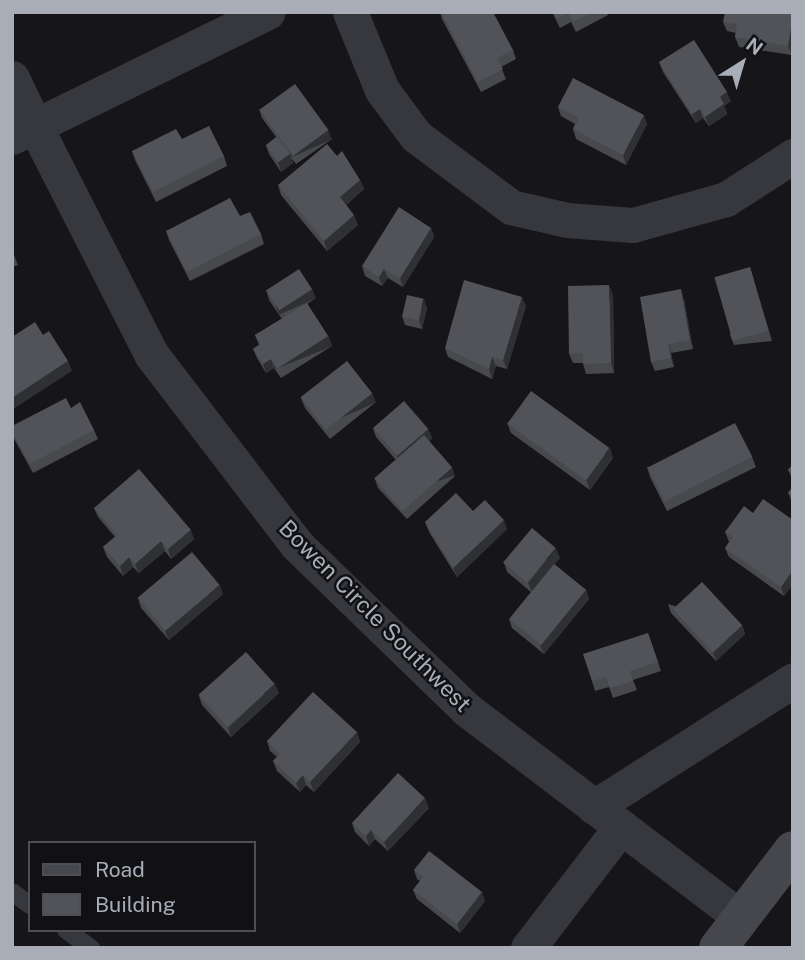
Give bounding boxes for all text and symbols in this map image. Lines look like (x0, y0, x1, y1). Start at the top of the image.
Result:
north arrow (707, 28, 777, 98)
text: N (742, 33, 767, 59)
street label: Bowen Circle Southwest (273, 514, 477, 718)
legend (28, 841, 256, 932)
text: Road (95, 857, 145, 882)
text: Building (95, 892, 176, 917)

